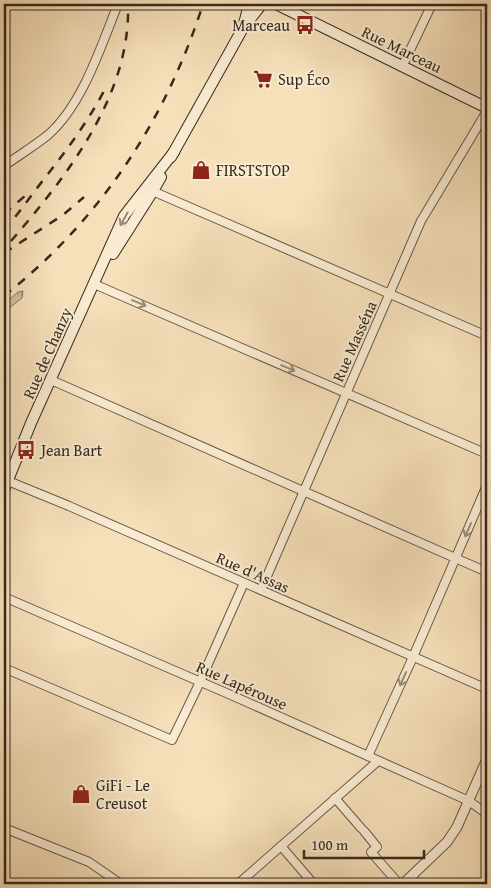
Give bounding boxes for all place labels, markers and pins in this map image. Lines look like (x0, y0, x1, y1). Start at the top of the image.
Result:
place label: Marceau (232, 13, 290, 37)
bus stop icon: Marceau (294, 14, 316, 36)
place label: Sup Éco (278, 67, 330, 91)
supermarket icon: Sup Éco (252, 68, 274, 90)
place label: FIRSTSTOP (216, 158, 290, 182)
shop icon: FIRSTSTOP (190, 159, 212, 181)
place label: Jean Bart (39, 438, 103, 462)
bus stop icon: Jean Bart (15, 439, 37, 461)
place label: GiFi - Le Creusot (96, 773, 150, 815)
shop icon: GiFi - Le Creusot (70, 783, 92, 805)

